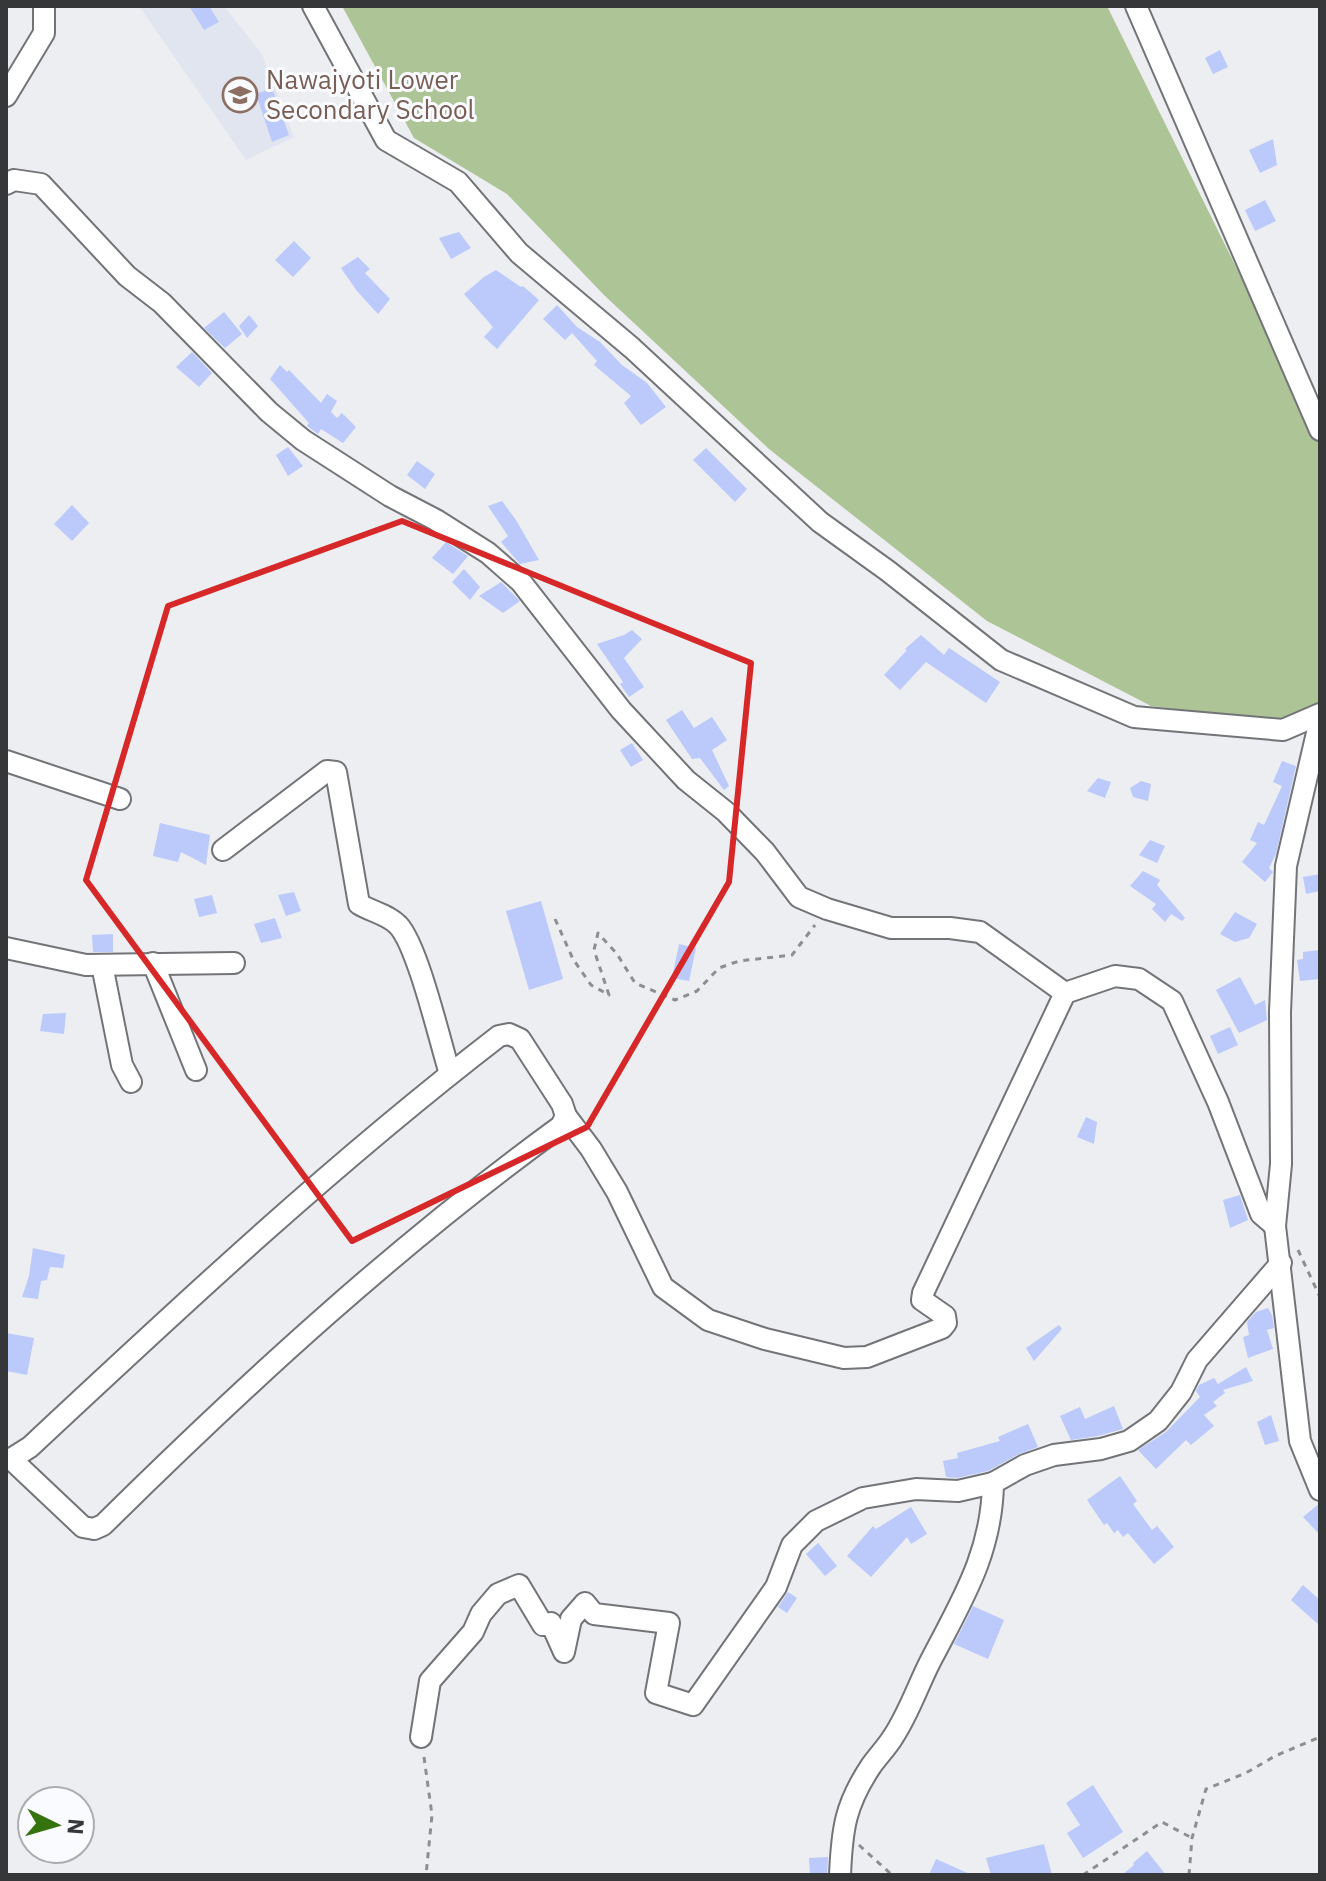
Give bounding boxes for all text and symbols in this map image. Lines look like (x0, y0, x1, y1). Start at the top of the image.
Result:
place label: Nawajyoti Lower Secondary School (266, 62, 475, 126)
school or university icon: Nawajyoti Lower Secondary School (221, 76, 259, 114)
north arrow (16, 1785, 96, 1865)
text: N (61, 1818, 92, 1836)

